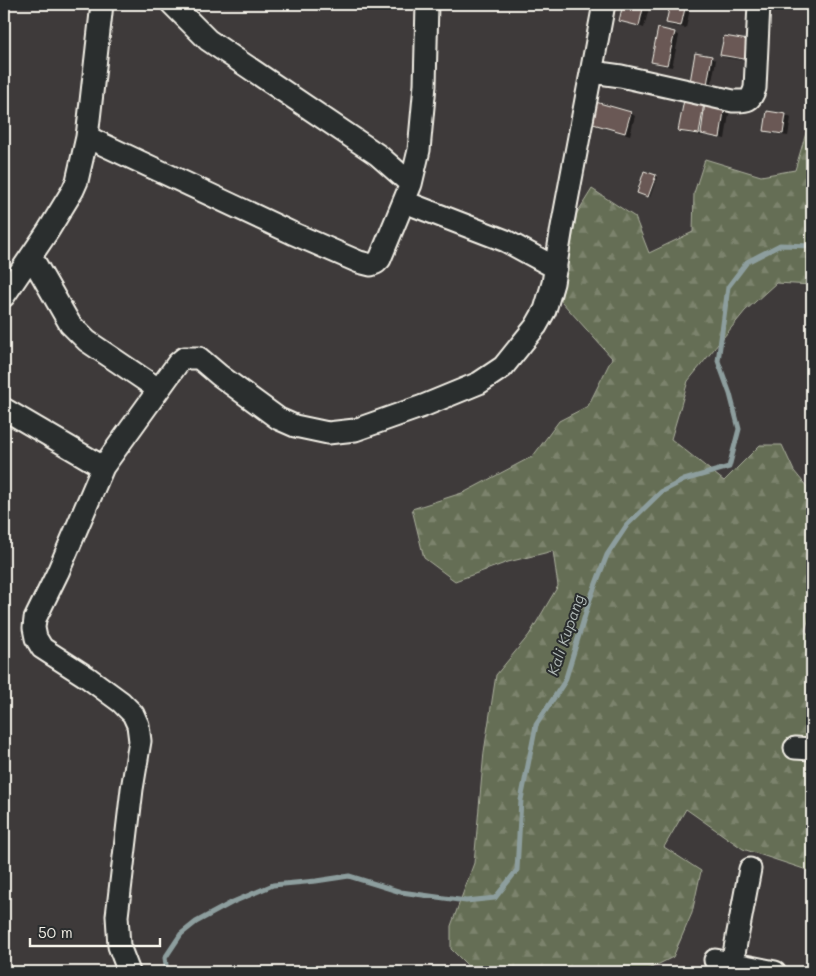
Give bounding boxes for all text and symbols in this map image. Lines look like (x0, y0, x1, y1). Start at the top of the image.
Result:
water label: Kali Kupang (542, 591, 588, 678)
scale bar (30, 916, 160, 948)
text: 50 m (38, 922, 73, 942)

